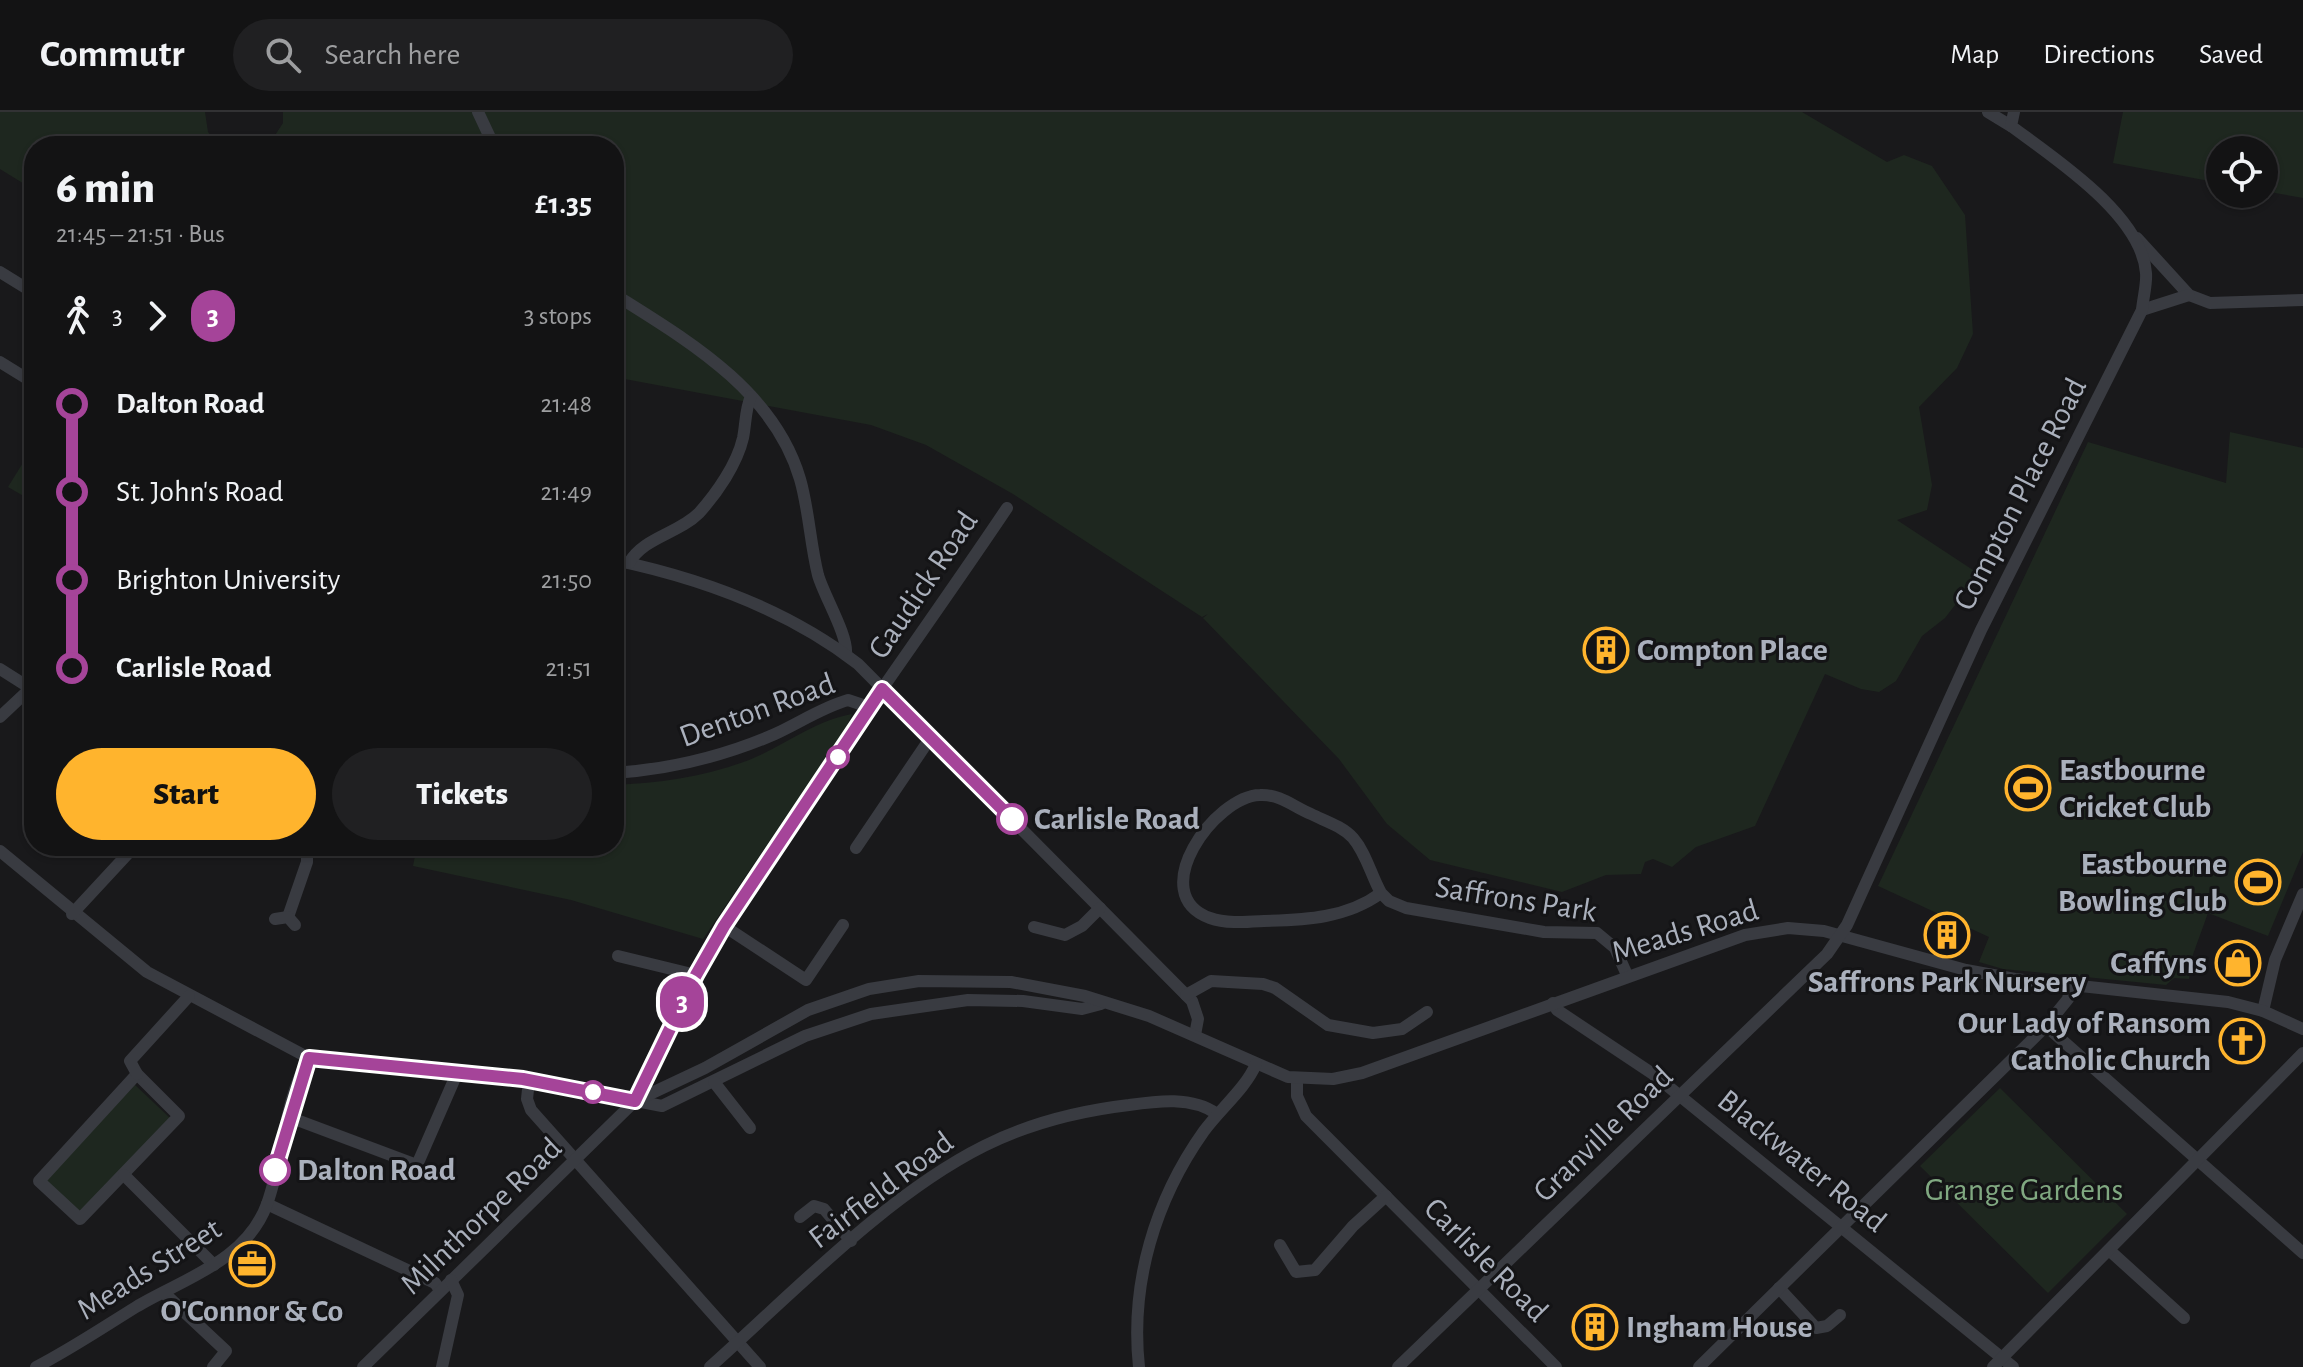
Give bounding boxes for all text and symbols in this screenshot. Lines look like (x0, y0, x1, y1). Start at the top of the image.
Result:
search box (233, 19, 793, 91)
icon: search (261, 33, 305, 77)
text: Commutr (40, 36, 185, 74)
text: Search here (325, 40, 460, 70)
text: Map (1950, 41, 1999, 69)
text: Directions (2043, 41, 2155, 69)
text: Saved (2199, 41, 2263, 69)
map controls (2206, 136, 2278, 208)
button: locate (2206, 136, 2278, 208)
text: 6 min (56, 167, 155, 211)
text: £1.35 (535, 189, 592, 219)
text: 21:45 – 21:51 · Bus (56, 221, 225, 247)
icon: walk (56, 294, 100, 338)
icon: forward (135, 294, 179, 338)
text: 3 (207, 302, 219, 330)
text: 3 (112, 303, 123, 329)
text: 3 stops (524, 303, 592, 329)
street label: Compton Place Road (1948, 373, 2092, 615)
text: Dalton Road (116, 389, 265, 419)
text: 21:48 (540, 391, 592, 417)
text: St. John's Road (116, 477, 284, 507)
text: 21:49 (541, 479, 592, 505)
street label: Gaudick Road (862, 506, 984, 664)
text: Brighton University (116, 565, 340, 595)
text: 21:50 (541, 567, 592, 593)
building icon: Compton Place (1582, 626, 1630, 674)
place label: Compton Place (1637, 634, 1828, 666)
text: Carlisle Road (116, 653, 272, 683)
text: 21:51 (545, 655, 592, 681)
street label: Denton Road (675, 667, 839, 753)
unlabelled marker (827, 746, 849, 768)
button: Start (56, 748, 316, 840)
button: Tickets (332, 748, 592, 840)
place label: Eastbourne Cricket Club (2059, 754, 2211, 823)
sports icon: Eastbourne Cricket Club (2004, 764, 2052, 812)
place label: Carlisle Road (1034, 803, 1200, 835)
marker: Carlisle Road (997, 804, 1027, 834)
place label: Eastbourne Bowling Club (2058, 848, 2227, 917)
sports icon: Eastbourne Bowling Club (2234, 858, 2282, 906)
street label: Saffrons Park (1433, 870, 1599, 928)
street label: Meads Road (1608, 894, 1762, 968)
building icon: Saffrons Park Nursery (1923, 911, 1971, 959)
shop icon: Caffyns (2214, 939, 2262, 987)
place label: Caffyns (2110, 947, 2207, 979)
place label: Saffrons Park Nursery (1808, 966, 2087, 998)
line badge: 3 (656, 976, 708, 1028)
text: 3 (676, 988, 688, 1016)
place label: Our Lady of Ransom Catholic Church (1958, 1007, 2211, 1076)
church icon: Our Lady of Ransom Catholic Church (2218, 1017, 2266, 1065)
street label: Granville Road (1527, 1060, 1679, 1208)
unlabelled marker (582, 1081, 604, 1103)
street label: Blackwater Road (1712, 1084, 1892, 1238)
street label: Fairfield Road (803, 1126, 959, 1254)
street label: Milnthorpe Road (394, 1132, 568, 1300)
place label: Dalton Road (297, 1154, 456, 1186)
marker: Dalton Road (260, 1155, 290, 1185)
park label: Grange Gardens (1925, 1174, 2123, 1206)
street label: Carlisle Road (1418, 1192, 1554, 1328)
street label: Meads Street (71, 1212, 227, 1326)
office icon: O'Connor & Co (228, 1240, 276, 1288)
place label: O'Connor & Co (161, 1295, 343, 1327)
building icon: Ingham House (1571, 1303, 1619, 1351)
place label: Ingham House (1626, 1311, 1813, 1343)

